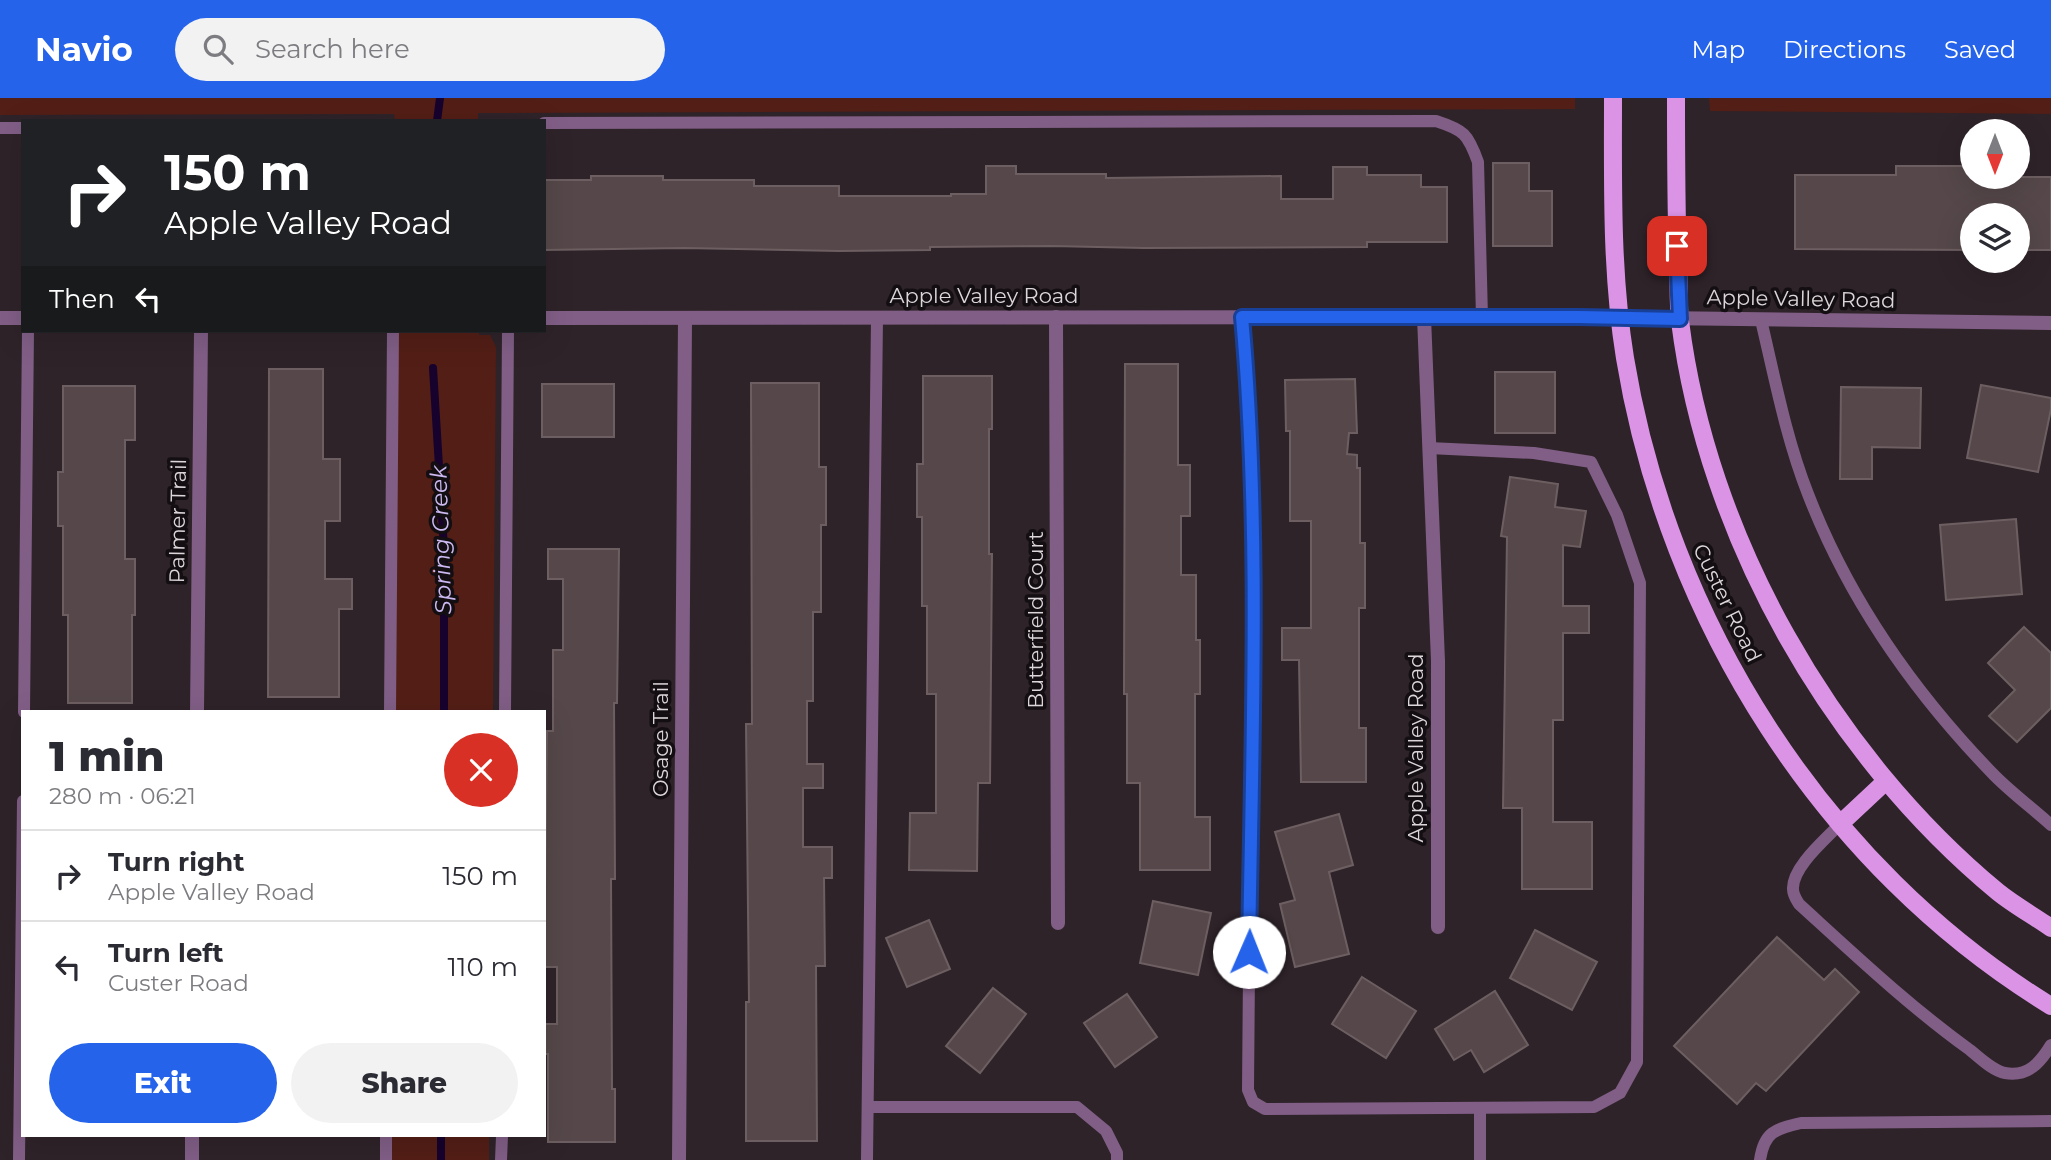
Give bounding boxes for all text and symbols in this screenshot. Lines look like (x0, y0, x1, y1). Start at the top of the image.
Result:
search box (175, 18, 665, 81)
text: Navio (35, 29, 133, 69)
icon: search (199, 30, 237, 68)
text: Search here (255, 33, 410, 65)
text: Map (1692, 35, 1745, 64)
text: Directions (1783, 35, 1906, 64)
text: Saved (1944, 35, 2016, 64)
north arrow (1960, 119, 2030, 189)
map controls (1960, 119, 2030, 273)
text: 150 m (164, 143, 311, 202)
icon: right (49, 147, 140, 238)
text: Apple Valley Road (164, 203, 452, 242)
button: layers (1960, 203, 2030, 273)
pin (1647, 216, 1707, 276)
icon: arrive (1658, 227, 1696, 265)
icon: left (129, 280, 167, 318)
text: Then (49, 283, 115, 315)
street label: Apple Valley Road (890, 283, 1078, 308)
street label: Apple Valley Road (1706, 284, 1896, 313)
street label: Palmer Trail (164, 458, 191, 584)
water label: Spring Creek (424, 464, 458, 615)
street label: Butterfield Court (1023, 531, 1048, 709)
street label: Custer Road (1688, 540, 1767, 666)
street label: Apple Valley Road (1403, 654, 1428, 842)
street label: Osage Trail (648, 681, 673, 797)
text: 1 min (49, 730, 165, 782)
button: close (444, 733, 518, 807)
text: 280 m · 06:21 (49, 782, 196, 810)
text: Turn right (108, 846, 244, 878)
icon: right (49, 857, 87, 895)
text: 150 m (442, 860, 518, 892)
text: Apple Valley Road (108, 878, 315, 906)
position arrow (1212, 915, 1286, 989)
text: Turn left (108, 937, 224, 969)
icon: left (49, 948, 87, 986)
text: 110 m (448, 951, 518, 983)
text: Custer Road (108, 969, 249, 997)
button: Exit (49, 1043, 277, 1123)
button: Share (291, 1043, 518, 1123)

